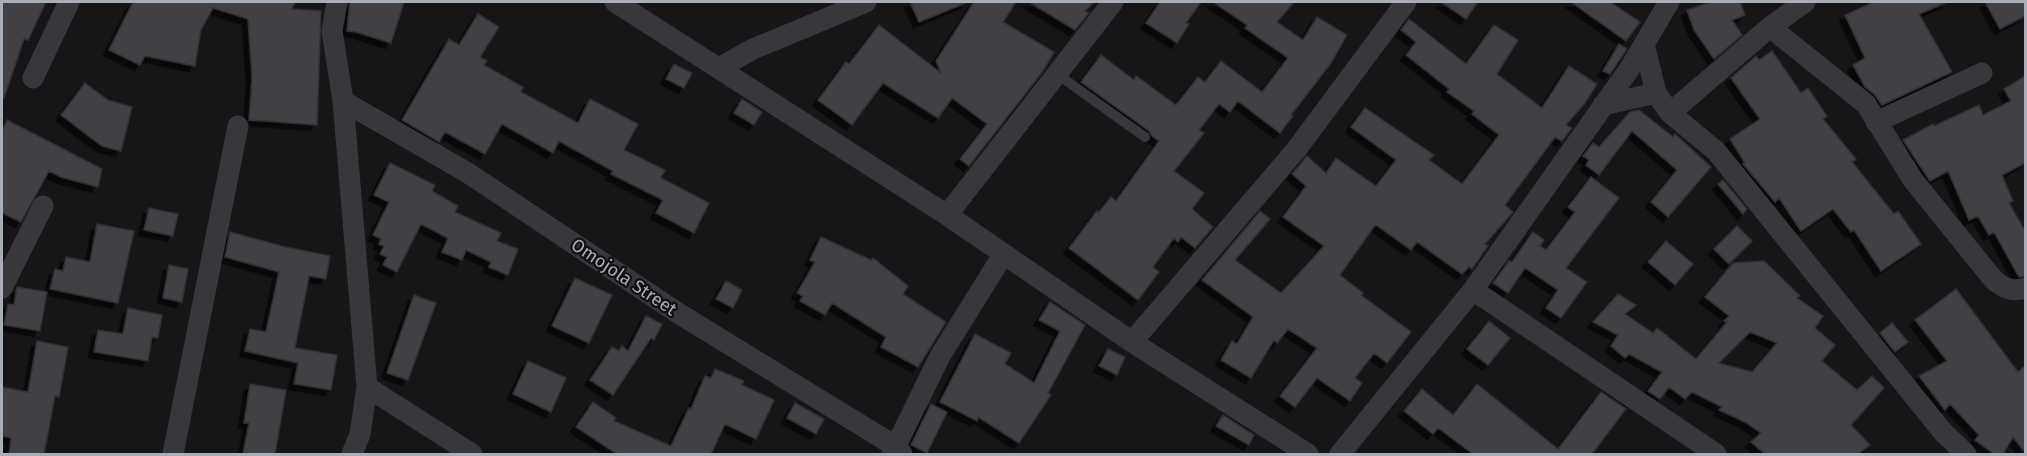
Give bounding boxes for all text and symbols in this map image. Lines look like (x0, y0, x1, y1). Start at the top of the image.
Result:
street label: Omojola Street (567, 234, 681, 321)

